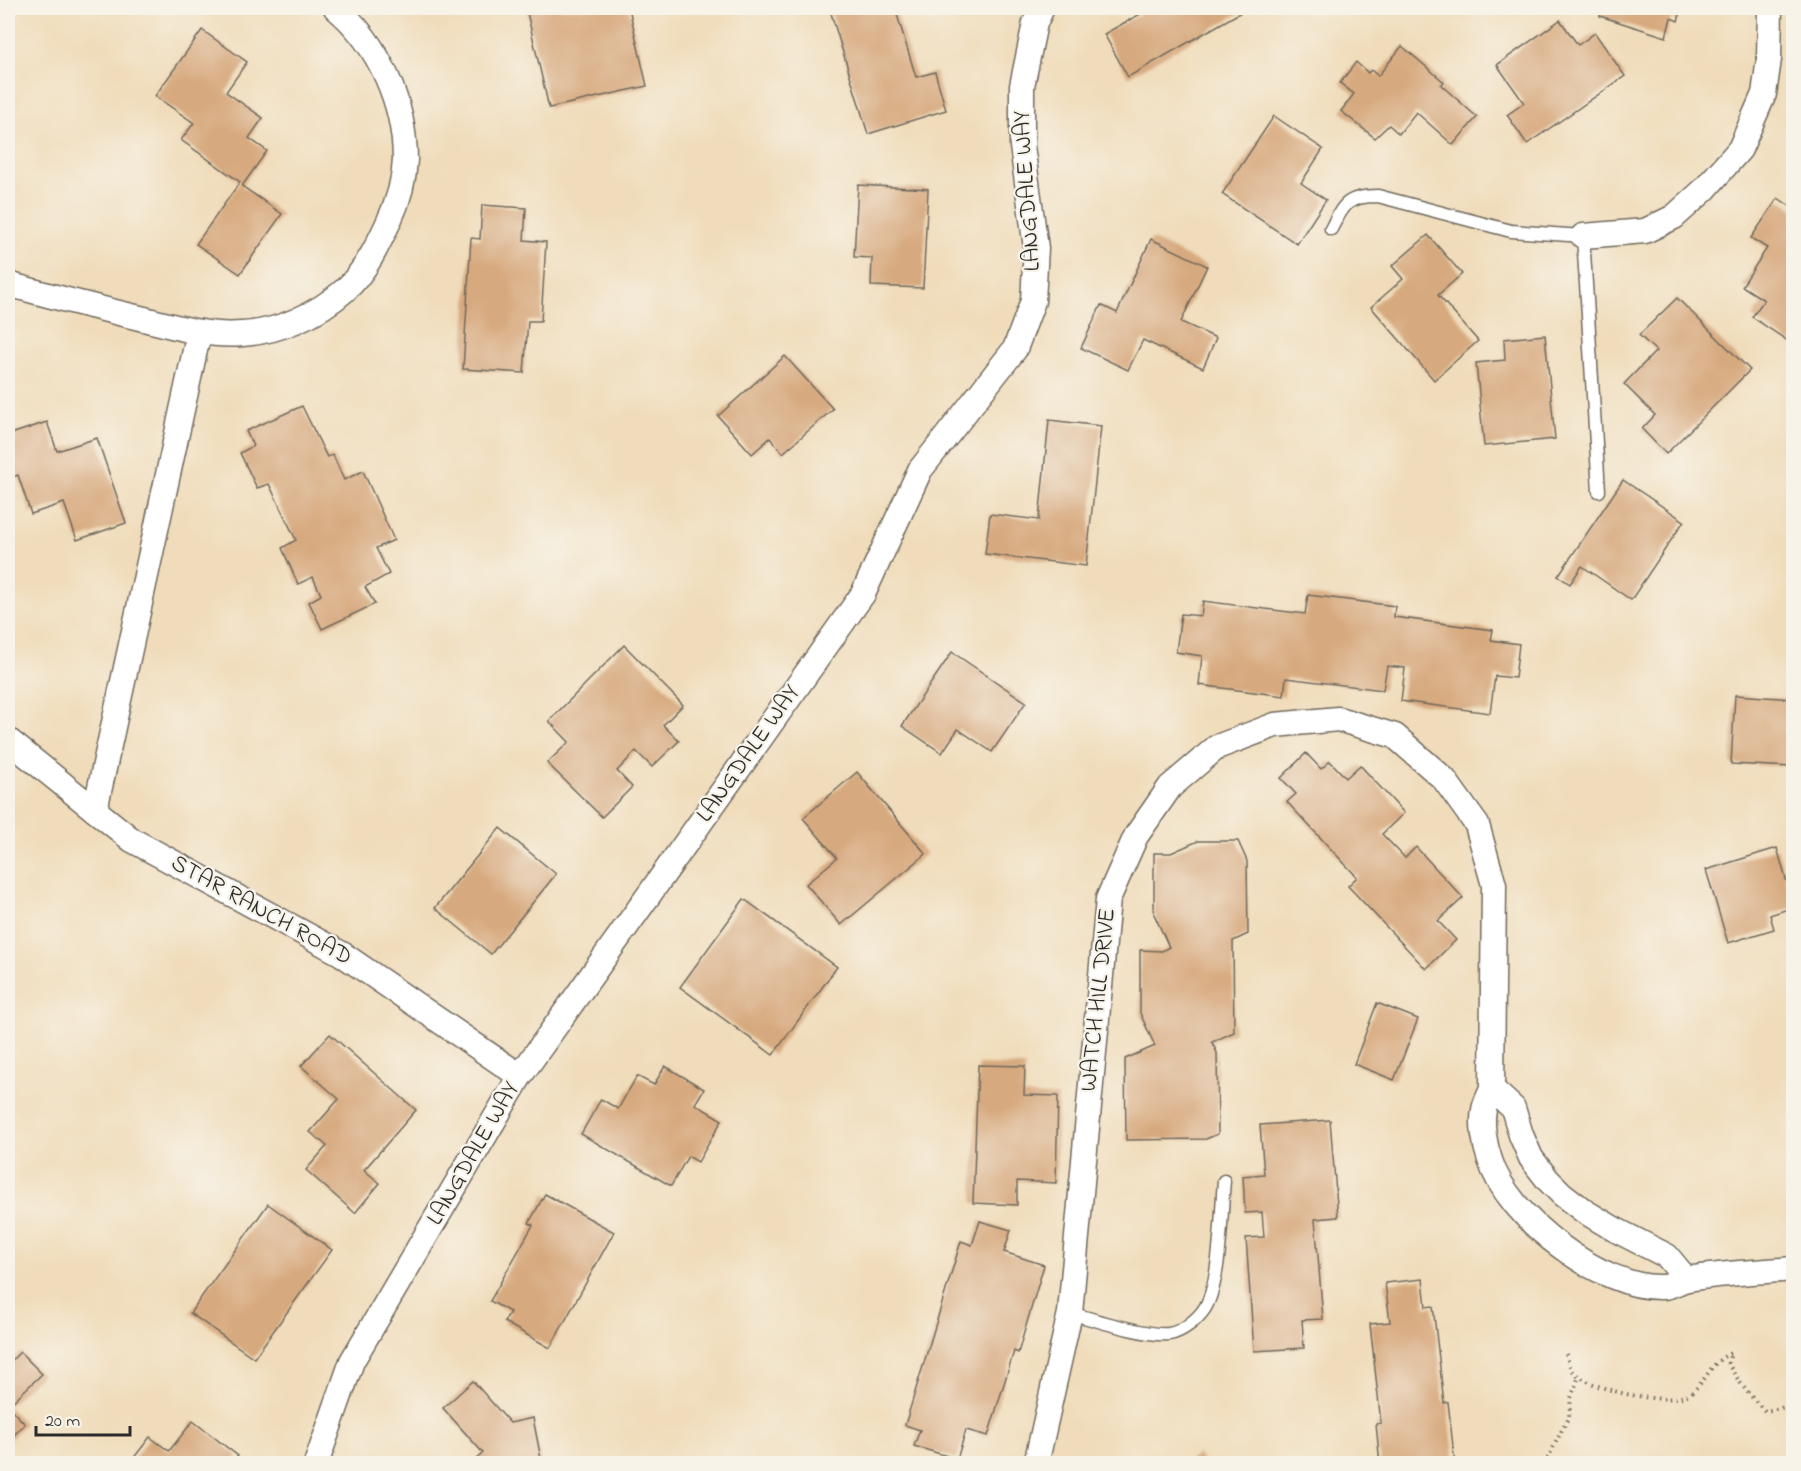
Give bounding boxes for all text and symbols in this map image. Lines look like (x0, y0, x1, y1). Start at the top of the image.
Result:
street label: LANGDALE WAY (1005, 109, 1051, 273)
street label: LANGDALE WAY (688, 678, 810, 830)
street label: STAR RANCH ROAD (164, 847, 358, 975)
street label: WATCH HILL DRIVE (1072, 906, 1126, 1094)
street label: LANGDALE WAY (419, 1075, 529, 1233)
scale bar (36, 1399, 130, 1437)
text: 20 m (45, 1409, 80, 1435)

